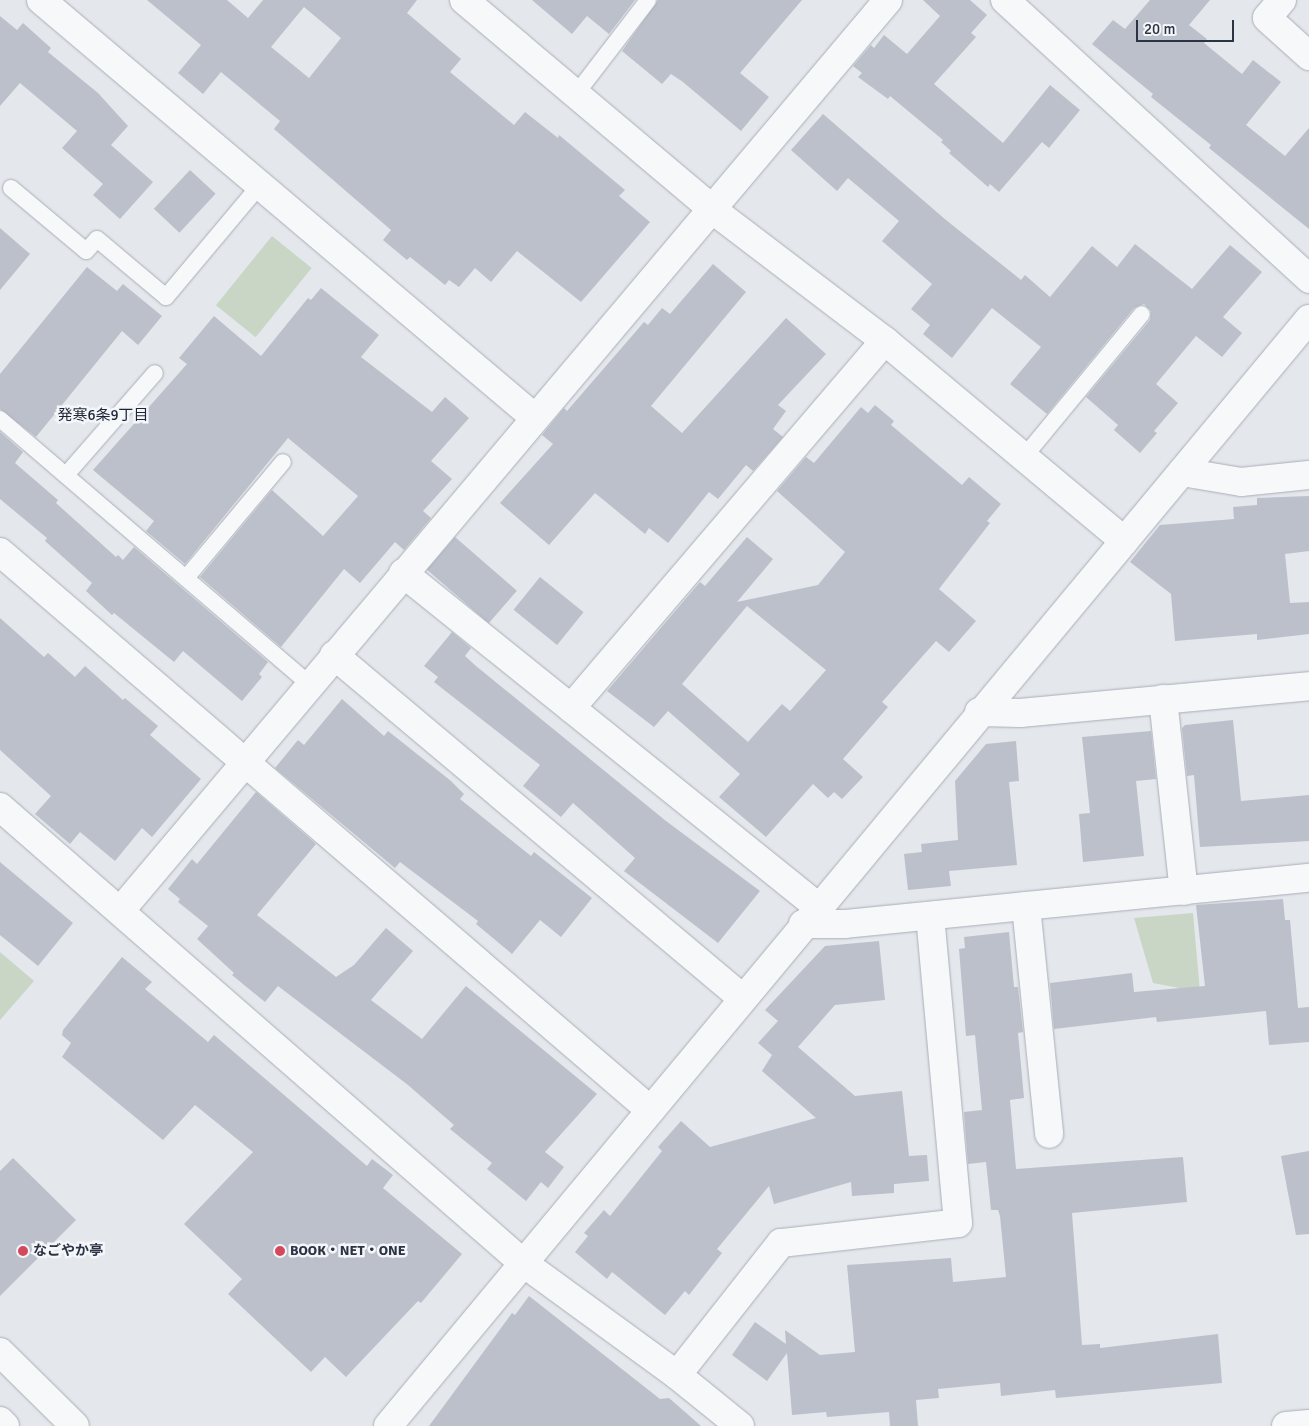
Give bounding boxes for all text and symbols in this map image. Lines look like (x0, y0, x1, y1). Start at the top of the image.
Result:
scale bar (1139, 10, 1236, 42)
text: 20 m (1144, 20, 1175, 38)
district label: 発寒6条9丁目 (57, 407, 149, 425)
place label: なごやか亭 (33, 1243, 103, 1259)
place label: BOOK・NET・ONE (290, 1243, 406, 1259)
marker: なごやか亭 (17, 1245, 29, 1257)
marker: BOOK・NET・ONE (274, 1245, 286, 1257)

